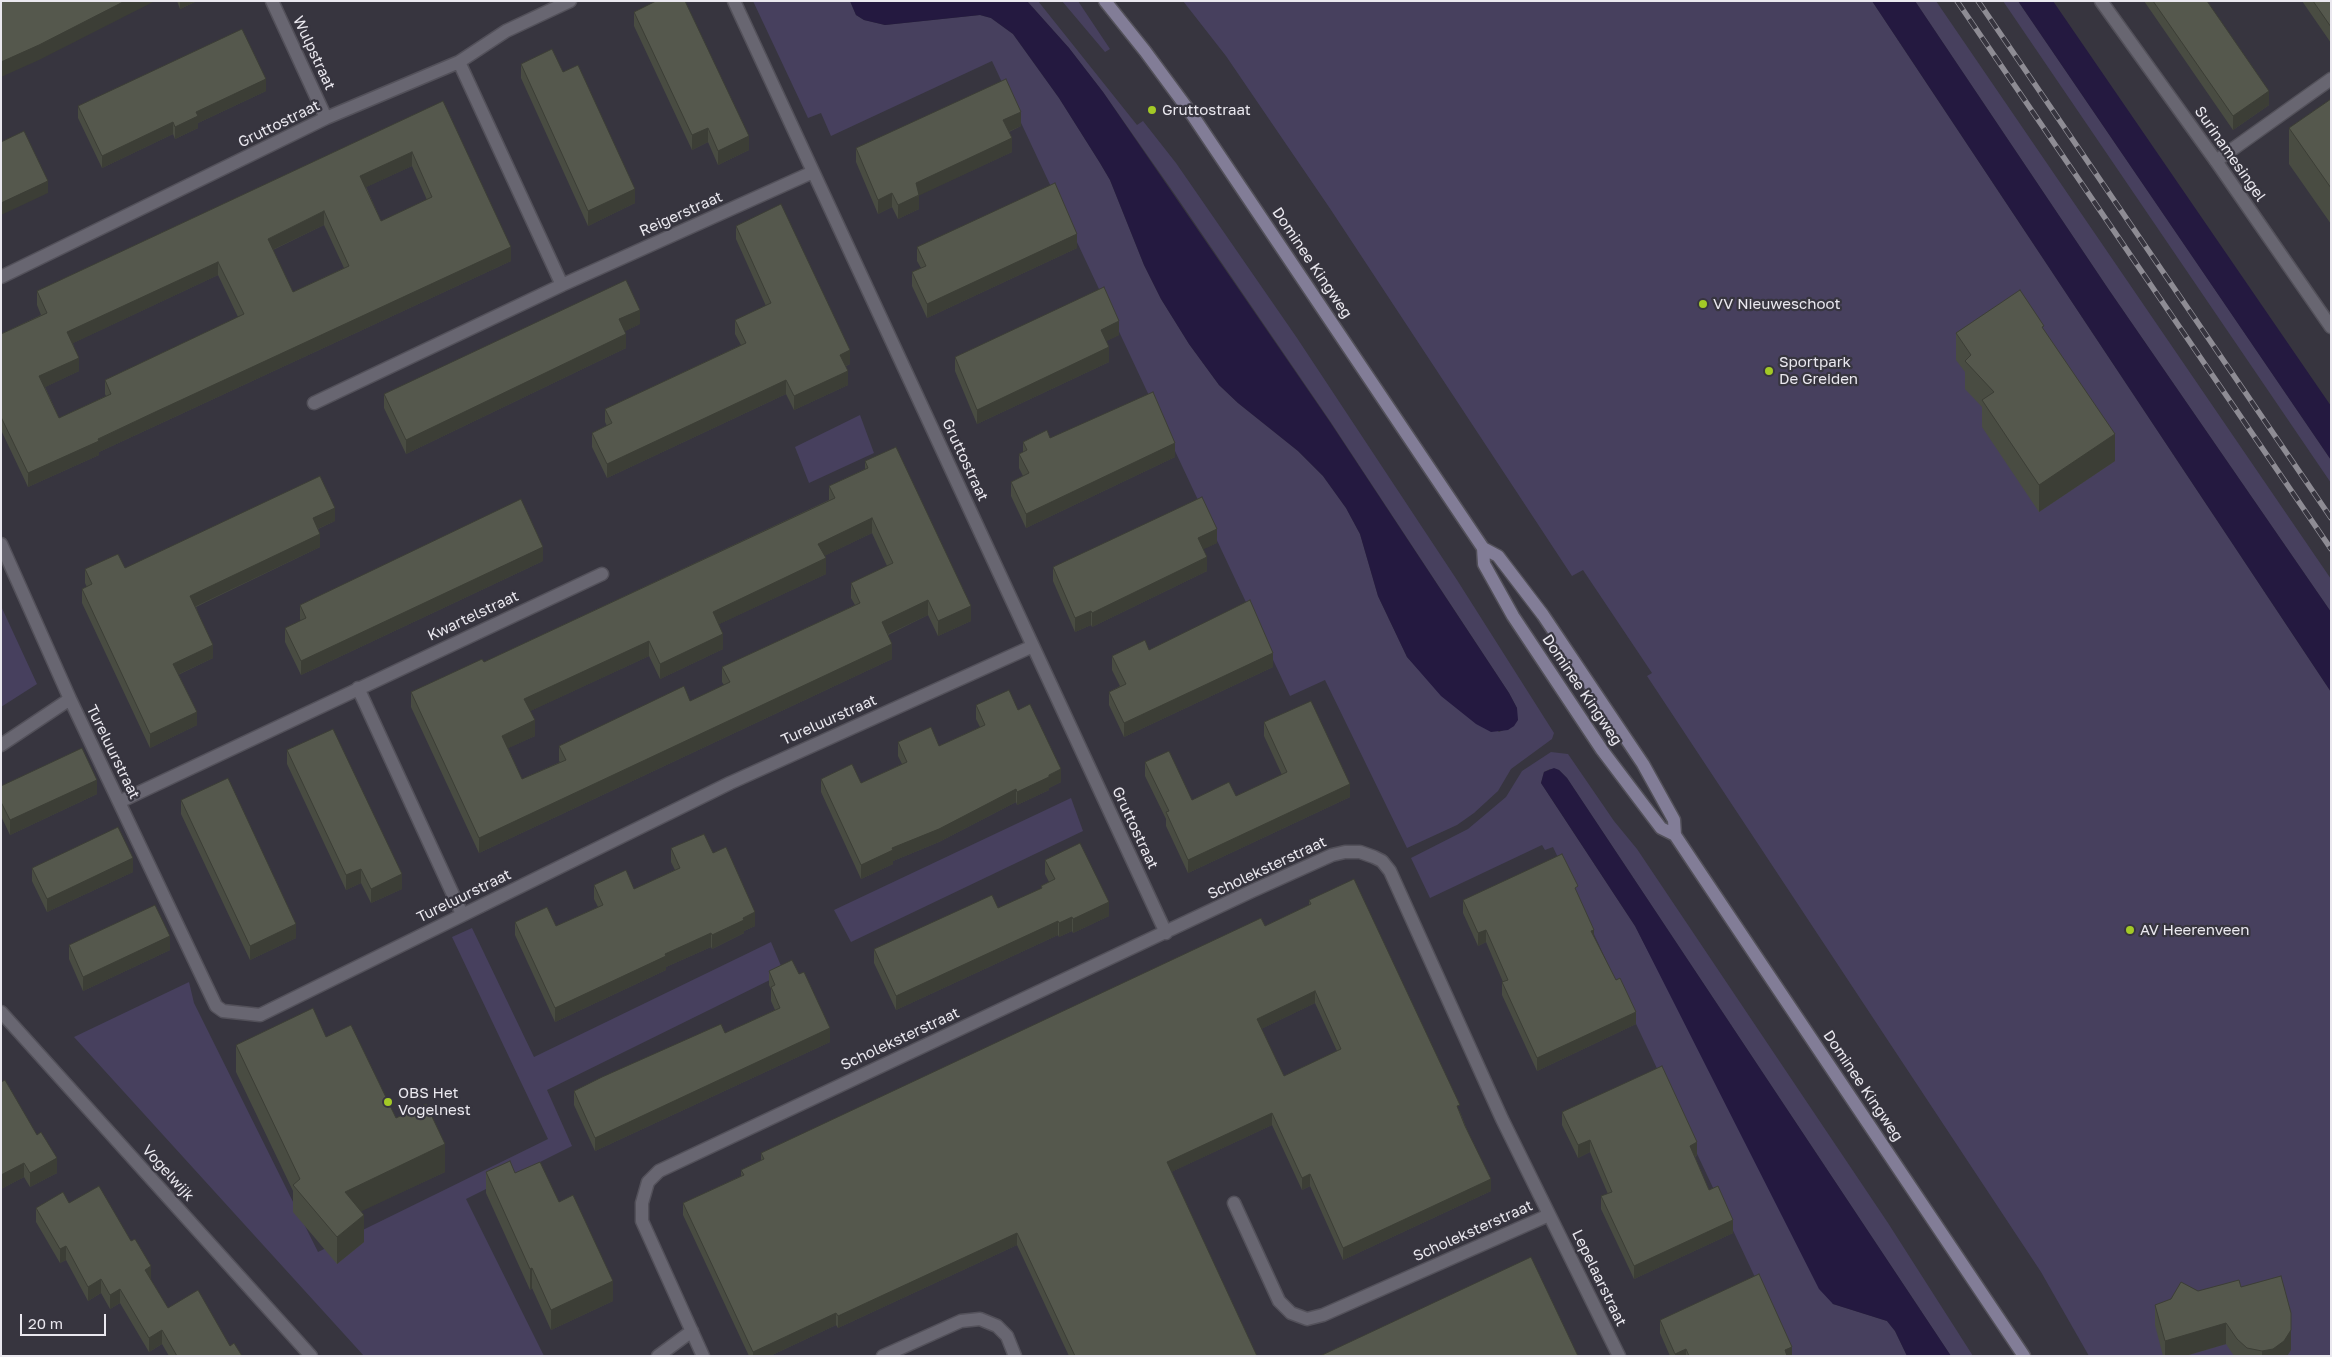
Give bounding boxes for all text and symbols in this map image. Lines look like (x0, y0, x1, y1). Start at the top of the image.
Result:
street label: Wulpstraat (289, 13, 339, 93)
street label: Gruttostraat (235, 96, 323, 152)
place label: Gruttostraat (1162, 101, 1251, 119)
street label: Surinamesingel (2190, 103, 2270, 205)
marker: Gruttostraat (1146, 104, 1158, 116)
street label: Reigerstraat (637, 188, 725, 240)
street label: Dominee Kingweg (1268, 204, 1356, 322)
place label: VV Nieuweschoot (1713, 295, 1840, 313)
marker: VV Nieuweschoot (1697, 298, 1709, 310)
place label: Sportpark De Greiden (1779, 353, 1858, 388)
marker: Sportpark De Greiden (1763, 365, 1775, 377)
street label: Gruttostraat (938, 416, 992, 504)
street label: Kwartelstraat (425, 587, 521, 645)
street label: Dominee Kingweg (1538, 631, 1626, 749)
street label: Tureluurstraat (778, 691, 880, 749)
street label: Tureluurstraat (82, 702, 144, 802)
street label: Gruttostraat (1108, 784, 1162, 872)
street label: Scholeksterstraat (1205, 833, 1329, 903)
street label: Tureluurstraat (414, 865, 514, 927)
place label: AV Heerenveen (2140, 921, 2249, 939)
marker: AV Heerenveen (2124, 924, 2136, 936)
street label: Scholeksterstraat (838, 1004, 962, 1074)
street label: Dominee Kingweg (1819, 1027, 1907, 1145)
place label: OBS Het Vogelnest (398, 1084, 471, 1119)
marker: OBS Het Vogelnest (382, 1096, 394, 1108)
street label: Vogelwijk (138, 1141, 198, 1205)
street label: Scholeksterstraat (1411, 1197, 1535, 1265)
street label: Lepelaarstraat (1568, 1227, 1630, 1329)
scale bar (22, 1304, 109, 1336)
text: 20 m (28, 1314, 63, 1332)

